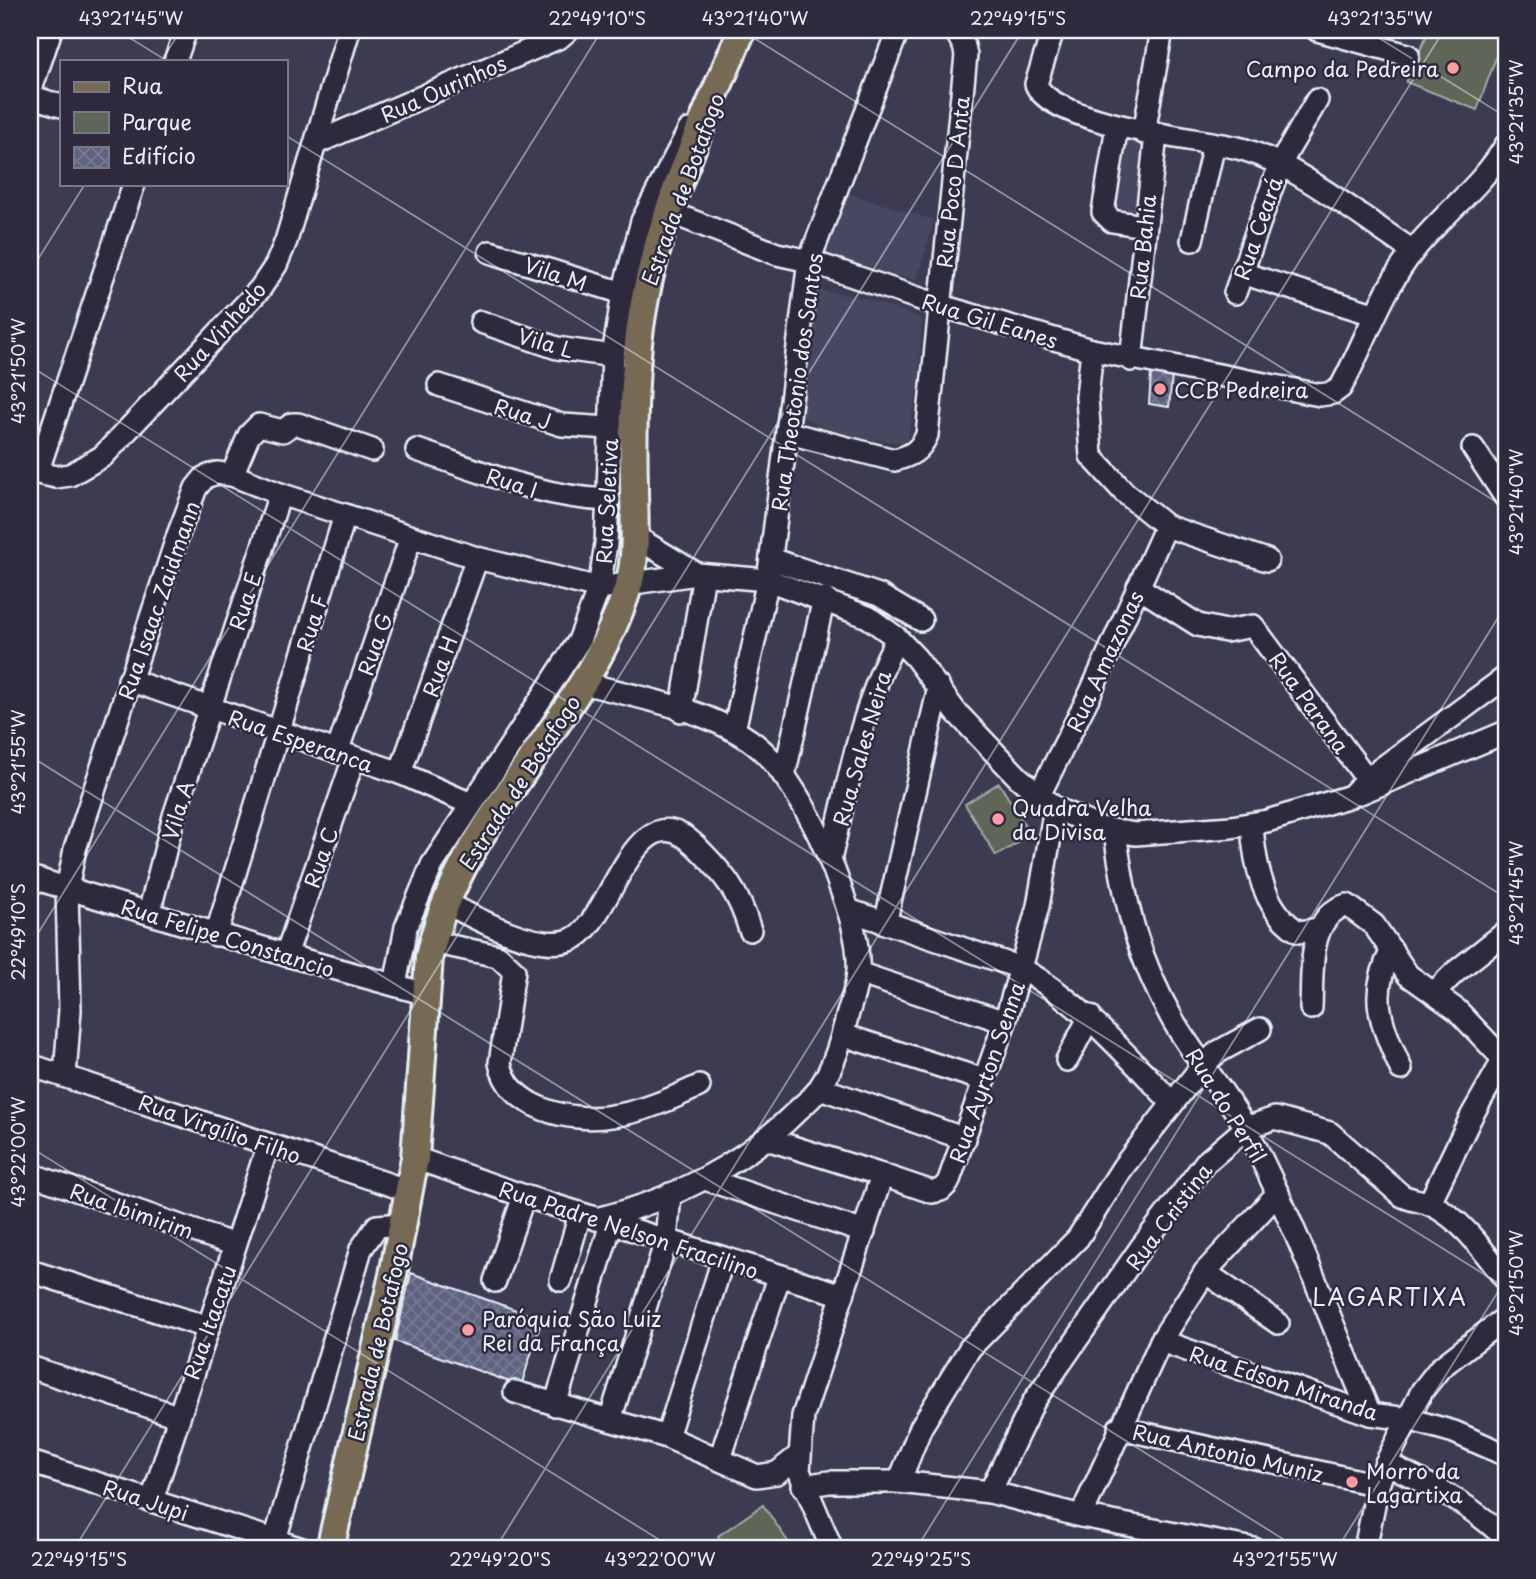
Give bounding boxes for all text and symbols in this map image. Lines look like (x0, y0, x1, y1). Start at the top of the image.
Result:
text: 43°21'45"W (79, 4, 184, 31)
text: 22°49'10"S (548, 4, 646, 31)
text: 43°21'40"W (702, 4, 809, 31)
text: 22°49'15"S (970, 4, 1066, 31)
text: 43°21'35"W (1328, 4, 1433, 31)
street label: Rua Ourinhos (375, 46, 511, 130)
place label: Campo da Pedreira (1246, 52, 1439, 84)
text: 43°21'35"W (1502, 59, 1529, 165)
legend (60, 60, 287, 186)
marker: Campo da Pedreira (1445, 60, 1461, 76)
text: Rua (122, 69, 163, 101)
street label: Estrada de Botafogo (632, 88, 732, 290)
street label: Rua Poco D Anta (927, 95, 977, 269)
text: Parque (122, 105, 192, 137)
text: Edifício (122, 139, 196, 171)
street label: Rua Ceará (1224, 171, 1290, 284)
street label: Rua Bahia (1121, 193, 1163, 301)
street label: Vila M (520, 248, 592, 298)
street label: Rua Theotonio dos Santos (762, 251, 830, 513)
street label: Rua Vinhedo (165, 274, 273, 388)
street label: Rua Gil Eanes (918, 284, 1062, 356)
text: 43°21'50"W (4, 317, 31, 424)
street label: Vila L (514, 319, 578, 365)
place label: CCB Pedreira (1174, 373, 1309, 405)
marker: CCB Pedreira (1152, 381, 1168, 397)
street label: Rua J (490, 389, 556, 437)
street label: Rua Seletiva (587, 437, 625, 565)
text: 43°21'40"W (1502, 448, 1529, 555)
street label: Rua I (482, 459, 542, 505)
street label: Rua Isaac Zaidmann (109, 496, 207, 704)
street label: Rua E (220, 568, 268, 634)
street label: Rua Amazonas (1057, 585, 1151, 737)
street label: Rua F (287, 590, 335, 656)
street label: Rua G (348, 609, 400, 679)
street label: Rua H (413, 631, 465, 701)
street label: Rua Parana (1262, 645, 1358, 760)
street label: Rua Sales Neira (824, 666, 899, 829)
street label: Estrada de Botafogo (450, 688, 588, 876)
street label: Rua Esperanca (224, 700, 378, 780)
text: 43°21'55"W (4, 709, 31, 814)
street label: Vila A (153, 776, 201, 844)
place label: Quadra Velha da Divisa (1012, 791, 1152, 847)
marker: Quadra Velha da Divisa (990, 811, 1006, 827)
street label: Rua C (295, 822, 345, 892)
text: 43°21'45"W (1502, 840, 1529, 945)
text: 22°49'10"S (4, 883, 31, 981)
street label: Rua Felipe Constancio (117, 889, 339, 985)
street label: Rua Ayrton Senna (940, 977, 1032, 1167)
street label: Rua do Perfil (1179, 1041, 1275, 1169)
street label: Rua Virgílio Filho (135, 1085, 305, 1171)
text: 43°22'00"W (4, 1096, 31, 1207)
street label: Rua Cristina (1117, 1155, 1220, 1276)
street label: Rua Padre Nelson Fracilino (495, 1172, 763, 1286)
street label: Rua Ibimirim (66, 1174, 198, 1246)
text: 43°21'50"W (1502, 1229, 1529, 1336)
street label: Estrada de Botafogo (339, 1240, 415, 1444)
street label: Rua Itacatu (174, 1260, 244, 1384)
district label: LAGARTIXA (1312, 1279, 1468, 1314)
place label: Paróquia São Luiz Rei da França (482, 1302, 661, 1358)
marker: Paróquia São Luiz Rei da França (460, 1322, 476, 1338)
street label: Rua Edson Miranda (1185, 1336, 1383, 1428)
street label: Rua Antonio Muniz (1130, 1415, 1326, 1489)
place label: Morro da Lagartixa (1366, 1454, 1463, 1510)
street label: Rua Jupi (99, 1470, 193, 1528)
marker: Morro da Lagartixa (1344, 1474, 1360, 1490)
text: 22°49'15"S (31, 1545, 127, 1572)
text: 22°49'20"S (449, 1545, 551, 1572)
text: 43°22'00"W (605, 1545, 716, 1572)
text: 22°49'25"S (871, 1545, 971, 1572)
text: 43°21'55"W (1233, 1545, 1338, 1572)

